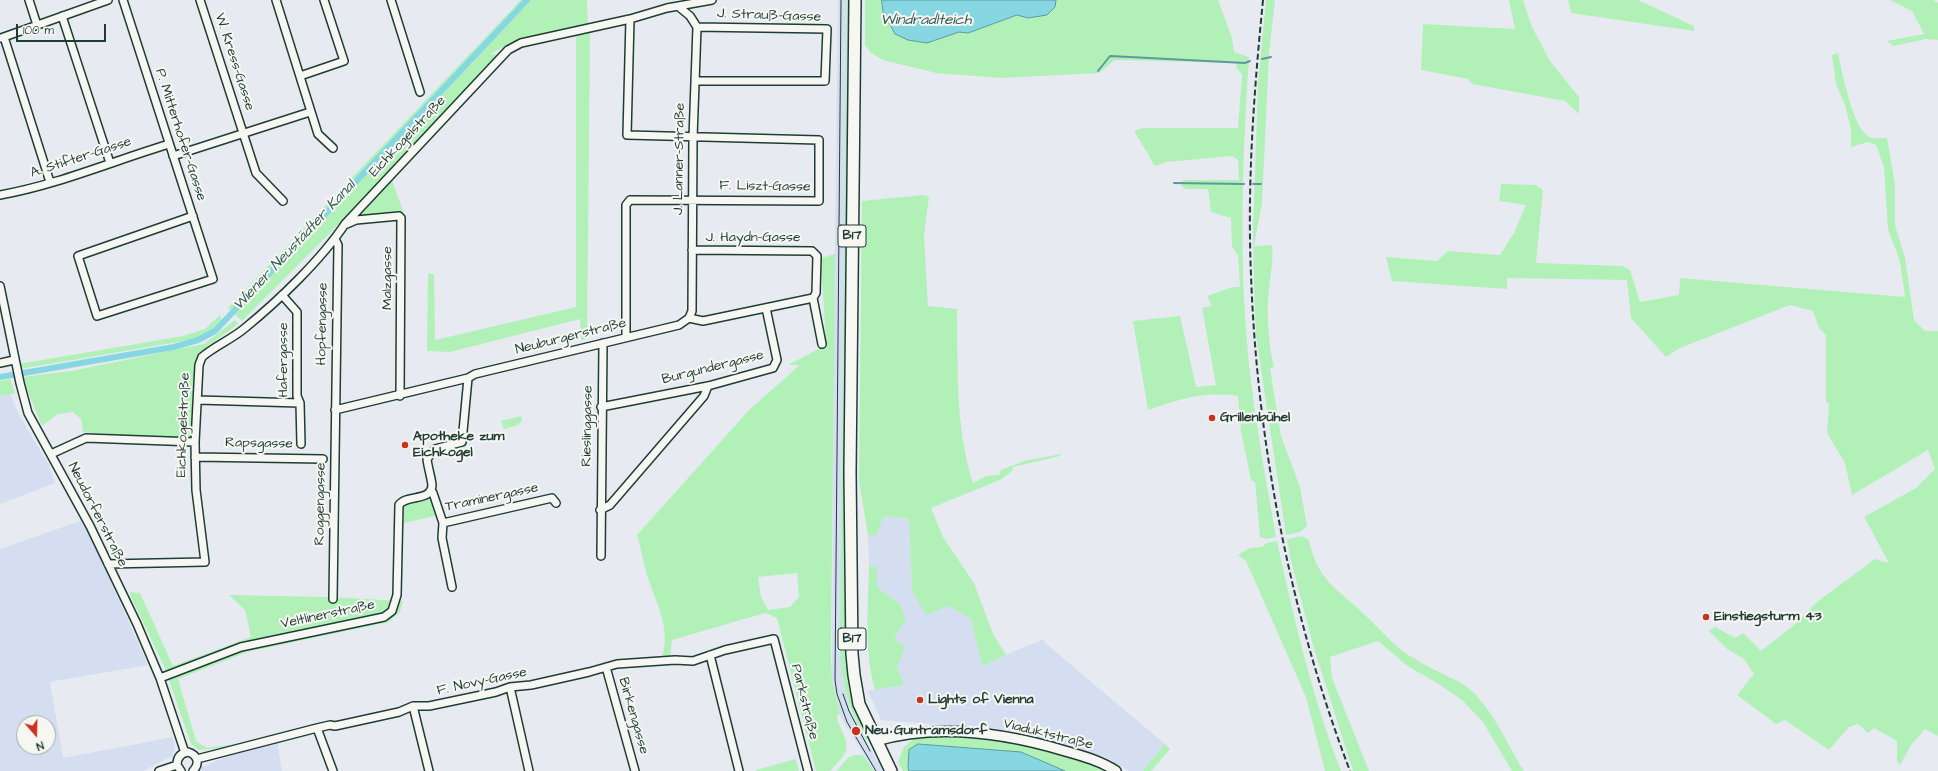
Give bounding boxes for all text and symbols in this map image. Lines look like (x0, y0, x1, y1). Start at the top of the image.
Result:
street label: J. Strauß-Gasse (717, 6, 821, 26)
street label: W. Kress-Gasse (210, 11, 258, 113)
water label: Windradlteich (881, 12, 971, 30)
scale bar (18, 16, 108, 42)
text: 100 m (23, 22, 54, 39)
street label: P. Mitterhofer-Gasse (151, 67, 209, 203)
street label: Eichkogelstraße (366, 93, 450, 181)
street label: J. Lanner-Straße (671, 103, 689, 215)
street label: A. Stifter-Gasse (28, 134, 134, 182)
water label: Wiener Neustädter Kanal (230, 177, 360, 315)
street label: F. Liszt-Gasse (719, 178, 811, 196)
road number: B17 (838, 225, 866, 247)
street label: J. Haydn-Gasse (705, 230, 801, 246)
street label: Malzgasse (380, 246, 396, 310)
street label: Hopfengasse (314, 282, 332, 366)
street label: Neuburgerstraße (514, 315, 628, 359)
street label: Hafergasse (276, 322, 292, 398)
street label: Burgundergasse (660, 347, 766, 389)
street label: Eichkogelstraße (174, 372, 194, 478)
street label: Rieslinggasse (579, 385, 597, 467)
place label: Grillenbühel (1220, 410, 1290, 426)
marker: Grillenbühel (1207, 413, 1217, 423)
place label: Apotheke zum Eichkogel (413, 429, 505, 462)
street label: Rapsgasse (225, 435, 293, 453)
marker: Apotheke zum Eichkogel (400, 440, 410, 450)
street label: Neudorferstraße (63, 460, 131, 570)
street label: Roggengasse (312, 462, 330, 546)
street label: Traminergasse (444, 480, 540, 516)
street label: Veltlinerstraße (279, 597, 377, 633)
place label: Einstiegsturm 43 (1714, 609, 1822, 625)
marker: Einstiegsturm 43 (1701, 612, 1711, 622)
road number: B17 (838, 628, 866, 650)
street label: Parkstraße (786, 662, 822, 742)
street label: F. Novy-Gasse (435, 664, 529, 700)
street label: Birkengasse (614, 676, 652, 756)
place label: Lights of Vienna (928, 692, 1034, 708)
marker: Lights of Vienna (915, 695, 925, 705)
north arrow (16, 715, 56, 755)
street label: Viaduktstraße (1002, 716, 1094, 754)
place label: Neu Guntramsdorf (865, 723, 987, 739)
marker: Neu Guntramsdorf (850, 725, 862, 737)
text: N (34, 738, 46, 754)

